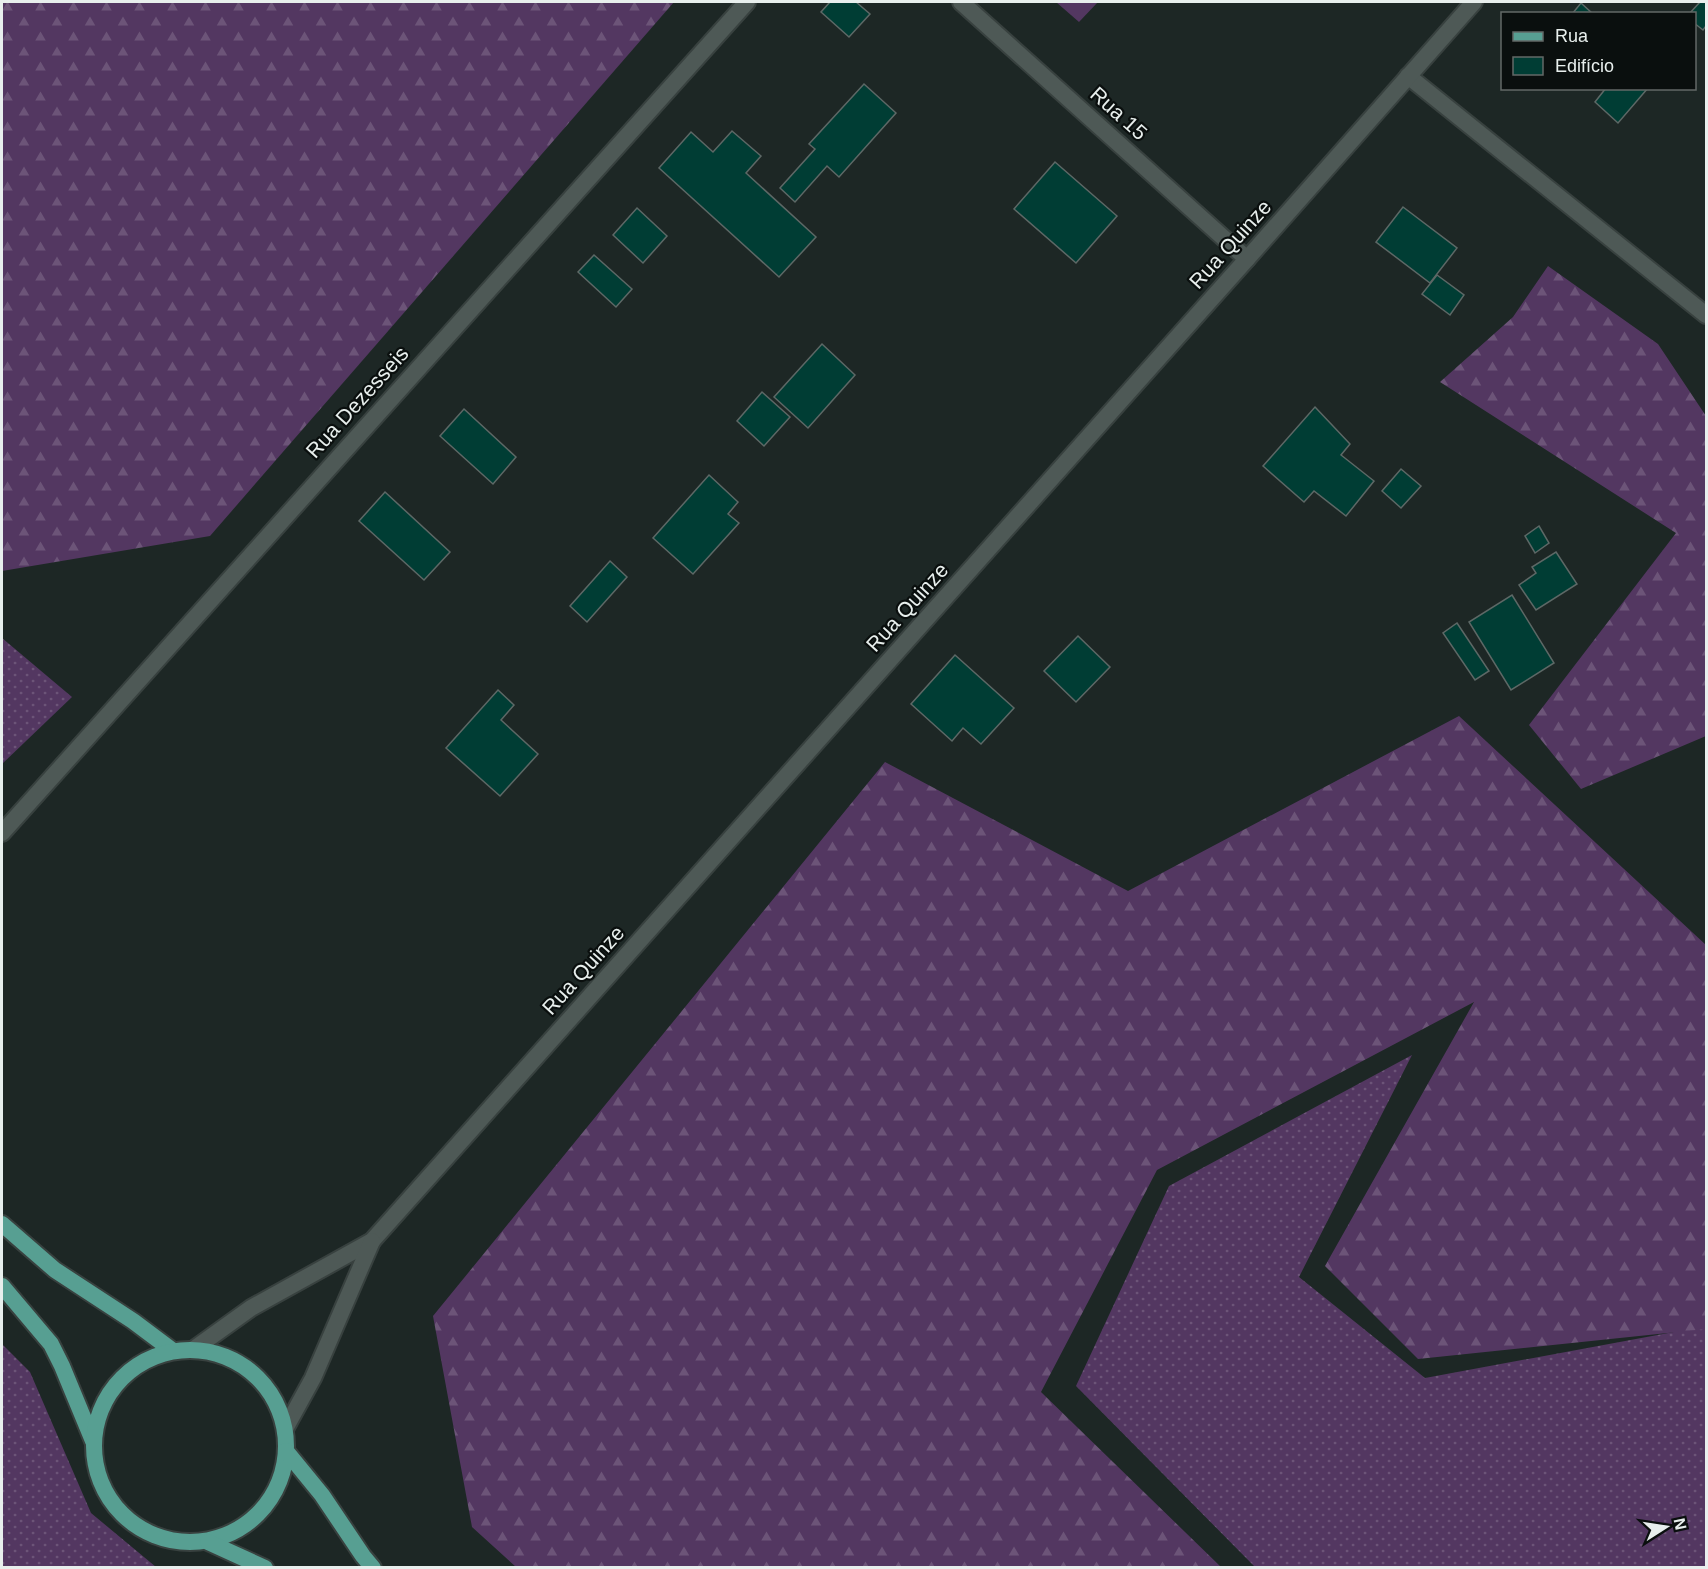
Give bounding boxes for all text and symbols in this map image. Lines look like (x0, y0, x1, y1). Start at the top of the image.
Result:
legend (1501, 12, 1696, 90)
text: Rua (1555, 26, 1589, 46)
text: Edifício (1555, 56, 1614, 76)
street label: Rua 15 (1086, 82, 1152, 144)
street label: Rua Quinze (1184, 195, 1276, 293)
street label: Rua Dezesseis (301, 342, 413, 462)
street label: Rua Quinze (861, 558, 953, 656)
street label: Rua Quinze (537, 921, 629, 1019)
north arrow (1636, 1497, 1696, 1557)
text: N (1671, 1517, 1690, 1531)

